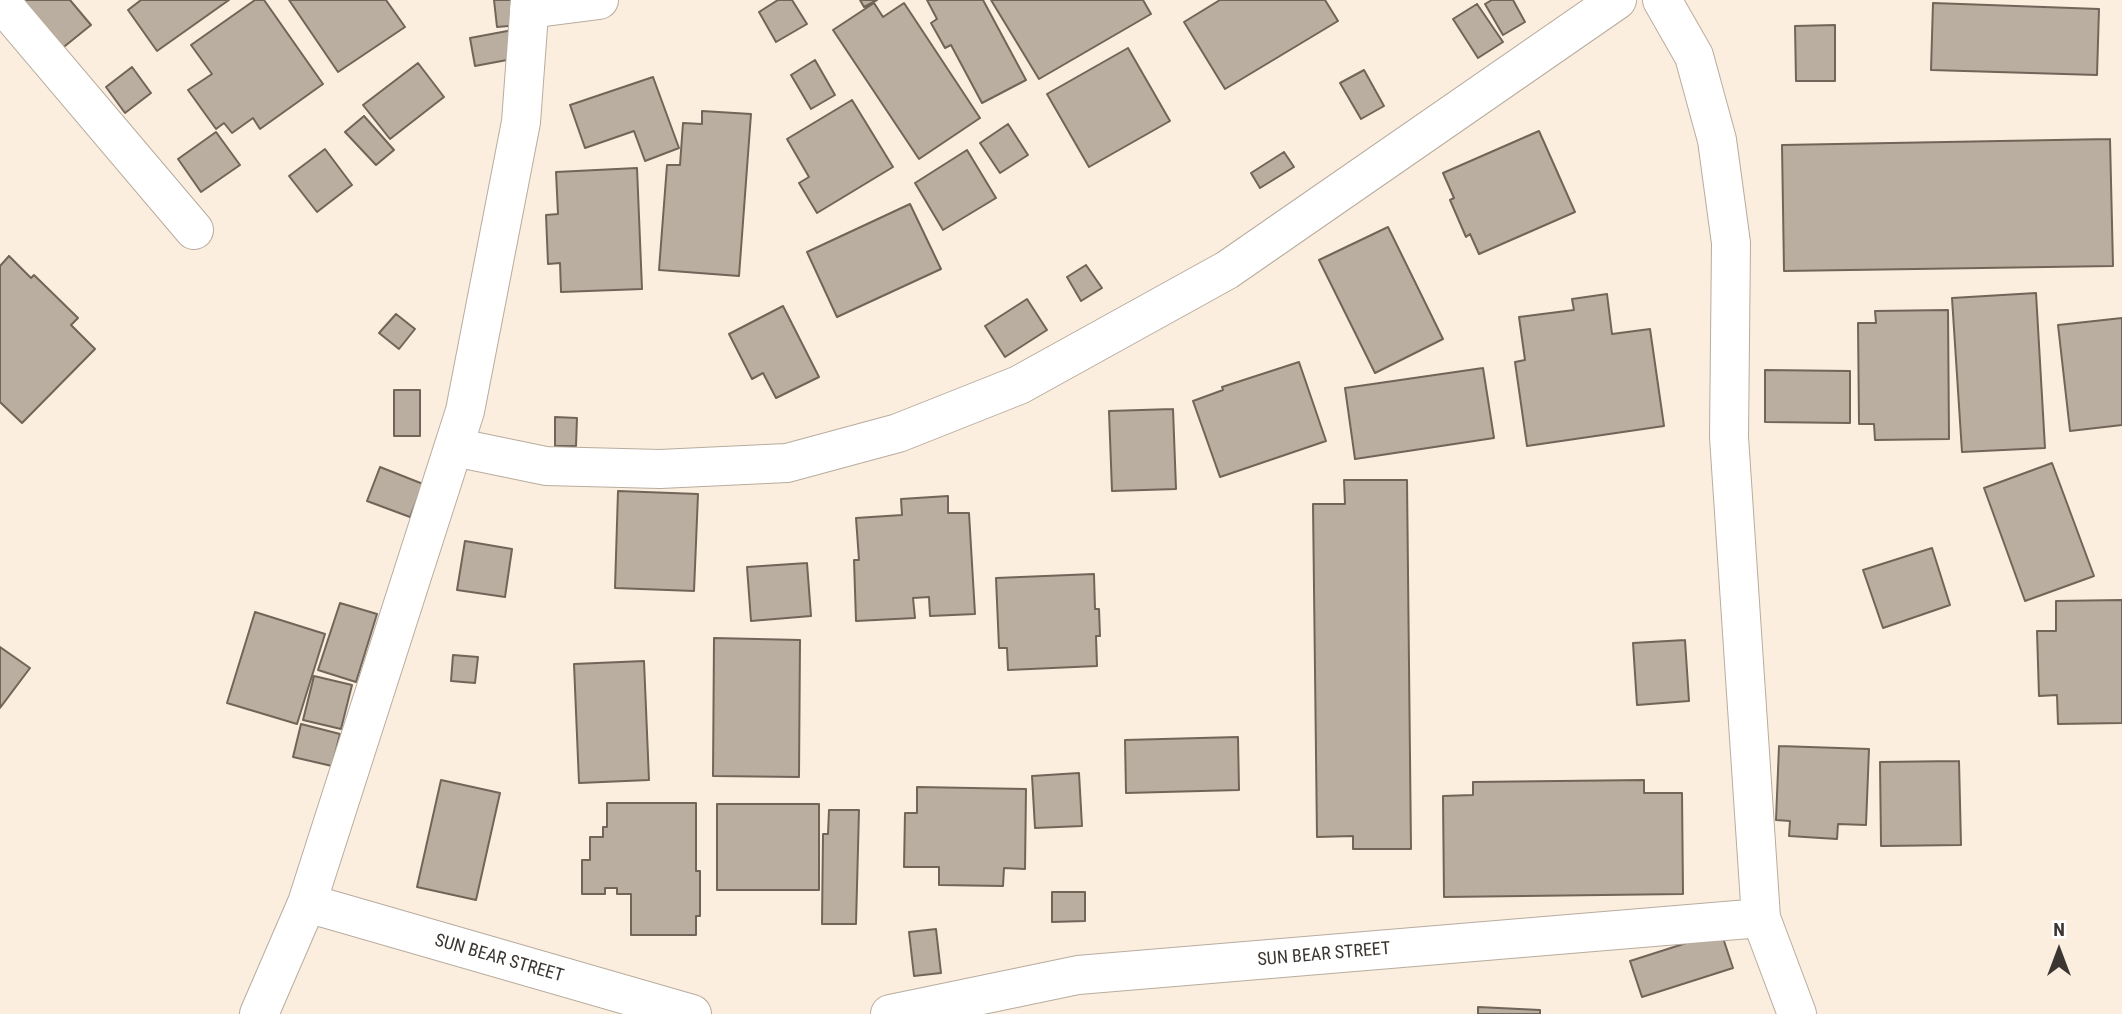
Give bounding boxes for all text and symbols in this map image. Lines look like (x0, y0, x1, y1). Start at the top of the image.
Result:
north arrow (2024, 916, 2094, 986)
text: N (2053, 918, 2065, 941)
street label: SUN BEAR STREET (432, 930, 566, 988)
street label: SUN BEAR STREET (1257, 938, 1391, 972)

